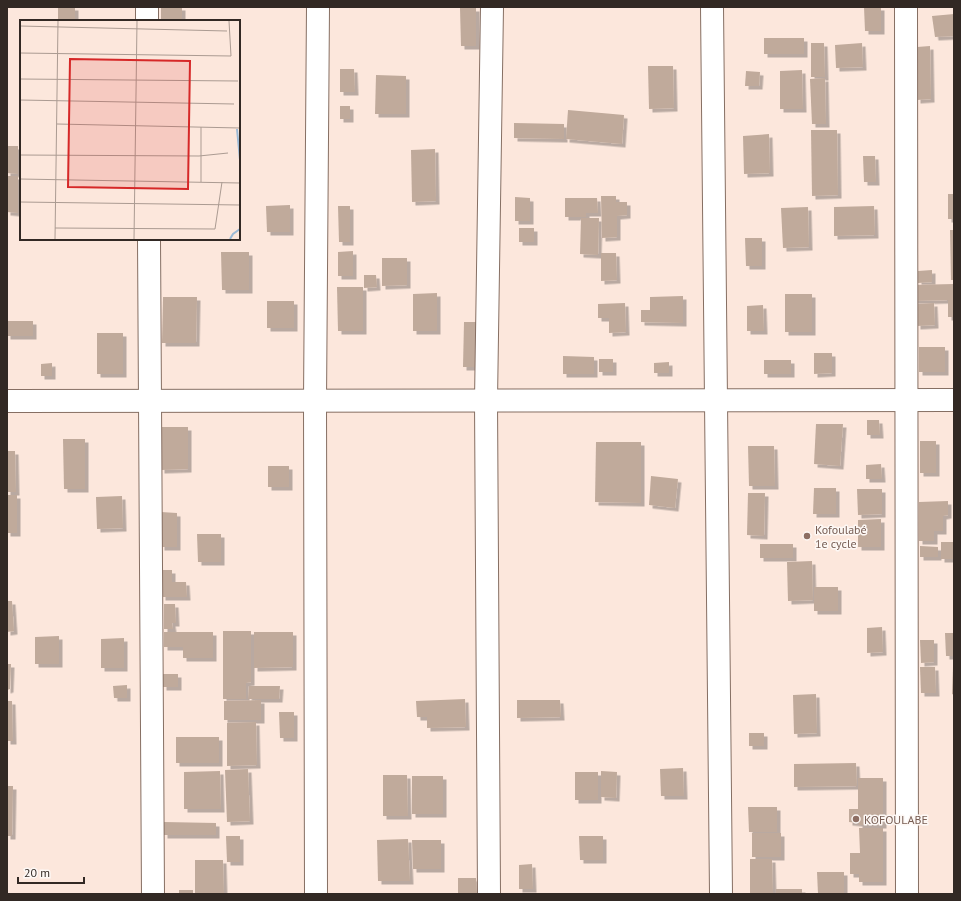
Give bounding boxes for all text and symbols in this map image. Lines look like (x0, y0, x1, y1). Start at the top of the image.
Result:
inset map (20, 20, 240, 240)
place label: Kofoulabé 1e cycle (815, 522, 867, 551)
marker: Kofoulabé 1e cycle (802, 531, 812, 541)
place label: KOFOULABE (864, 812, 928, 827)
marker: KOFOULABE (851, 814, 861, 824)
scale bar (18, 859, 84, 885)
text: 20 m (24, 865, 50, 880)

